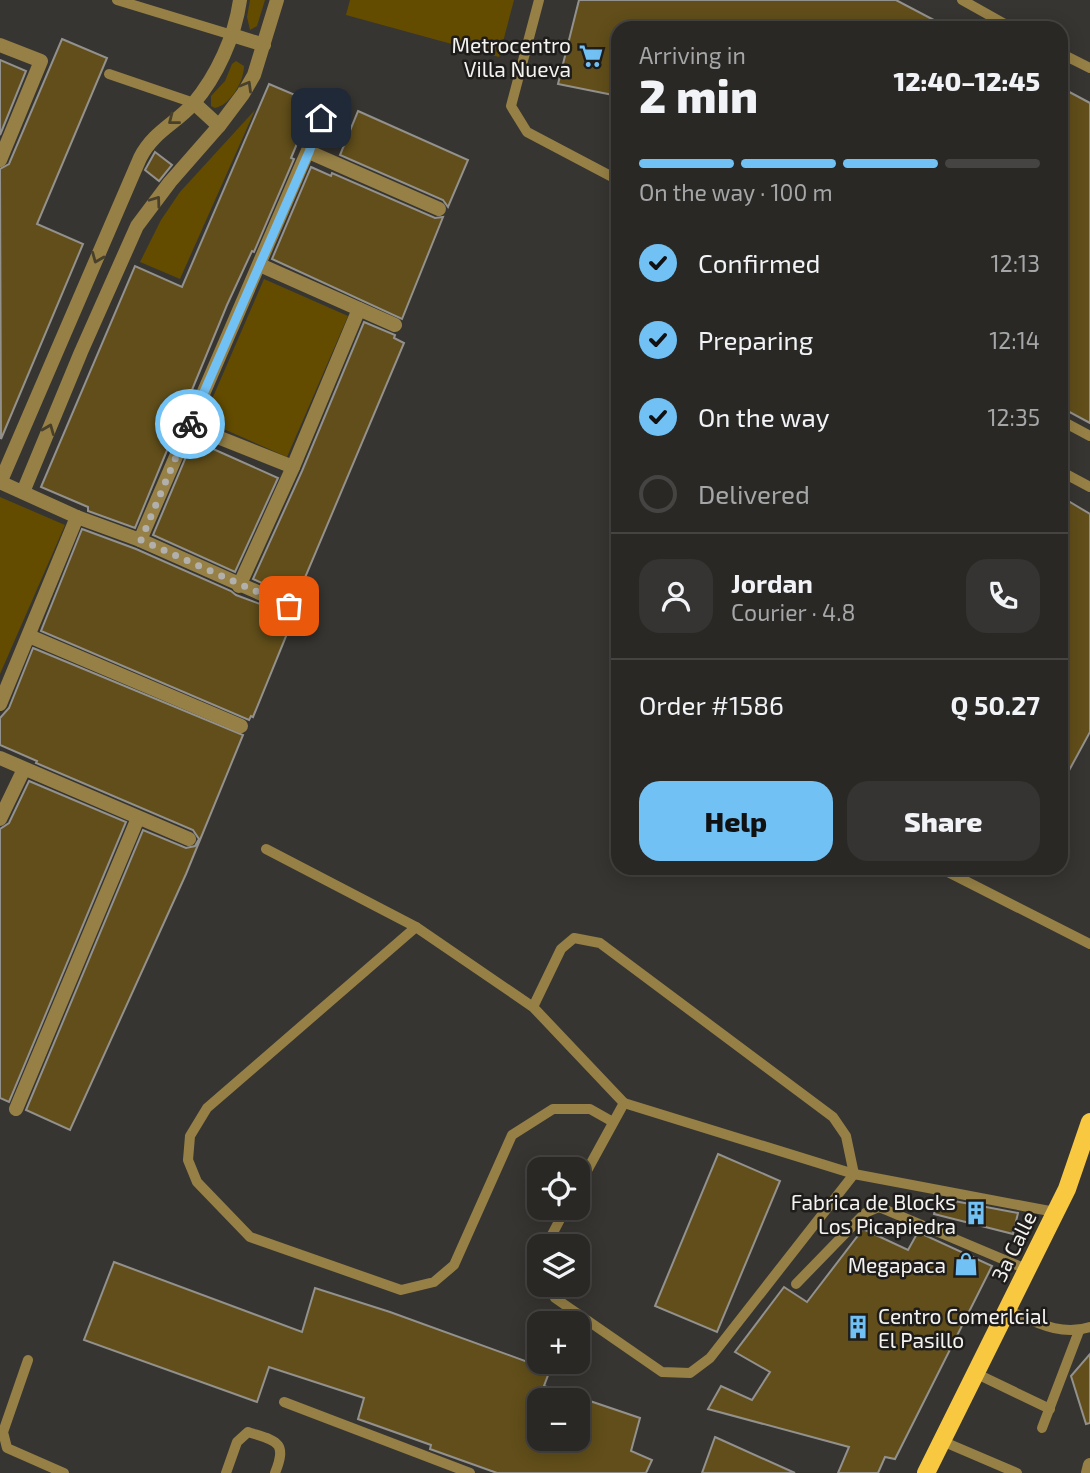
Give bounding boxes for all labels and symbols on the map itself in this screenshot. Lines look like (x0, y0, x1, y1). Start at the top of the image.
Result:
place label: Metrocentro Villa Nueva (452, 32, 571, 81)
supermarket icon: Metrocentro Villa Nueva (577, 42, 605, 70)
one-way arrow (239, 80, 252, 93)
pin (291, 88, 351, 148)
one-way arrow (168, 112, 180, 125)
one-way arrow (147, 196, 160, 209)
one-way arrow (91, 251, 105, 263)
courier (155, 389, 225, 459)
one-way arrow (41, 424, 55, 436)
pin (259, 576, 319, 636)
place label: Fabrica de Blocks Los Picapiedra (791, 1189, 956, 1238)
building icon: Fabrica de Blocks Los Picapiedra (962, 1199, 990, 1227)
street label: 3a Calle (985, 1207, 1041, 1285)
shop icon: Megapaca (952, 1250, 980, 1278)
place label: Megapaca (848, 1252, 946, 1277)
place label: Centro Comerlcial El Pasillo (878, 1303, 1048, 1352)
building icon: Centro Comerlcial El Pasillo (844, 1313, 872, 1341)

